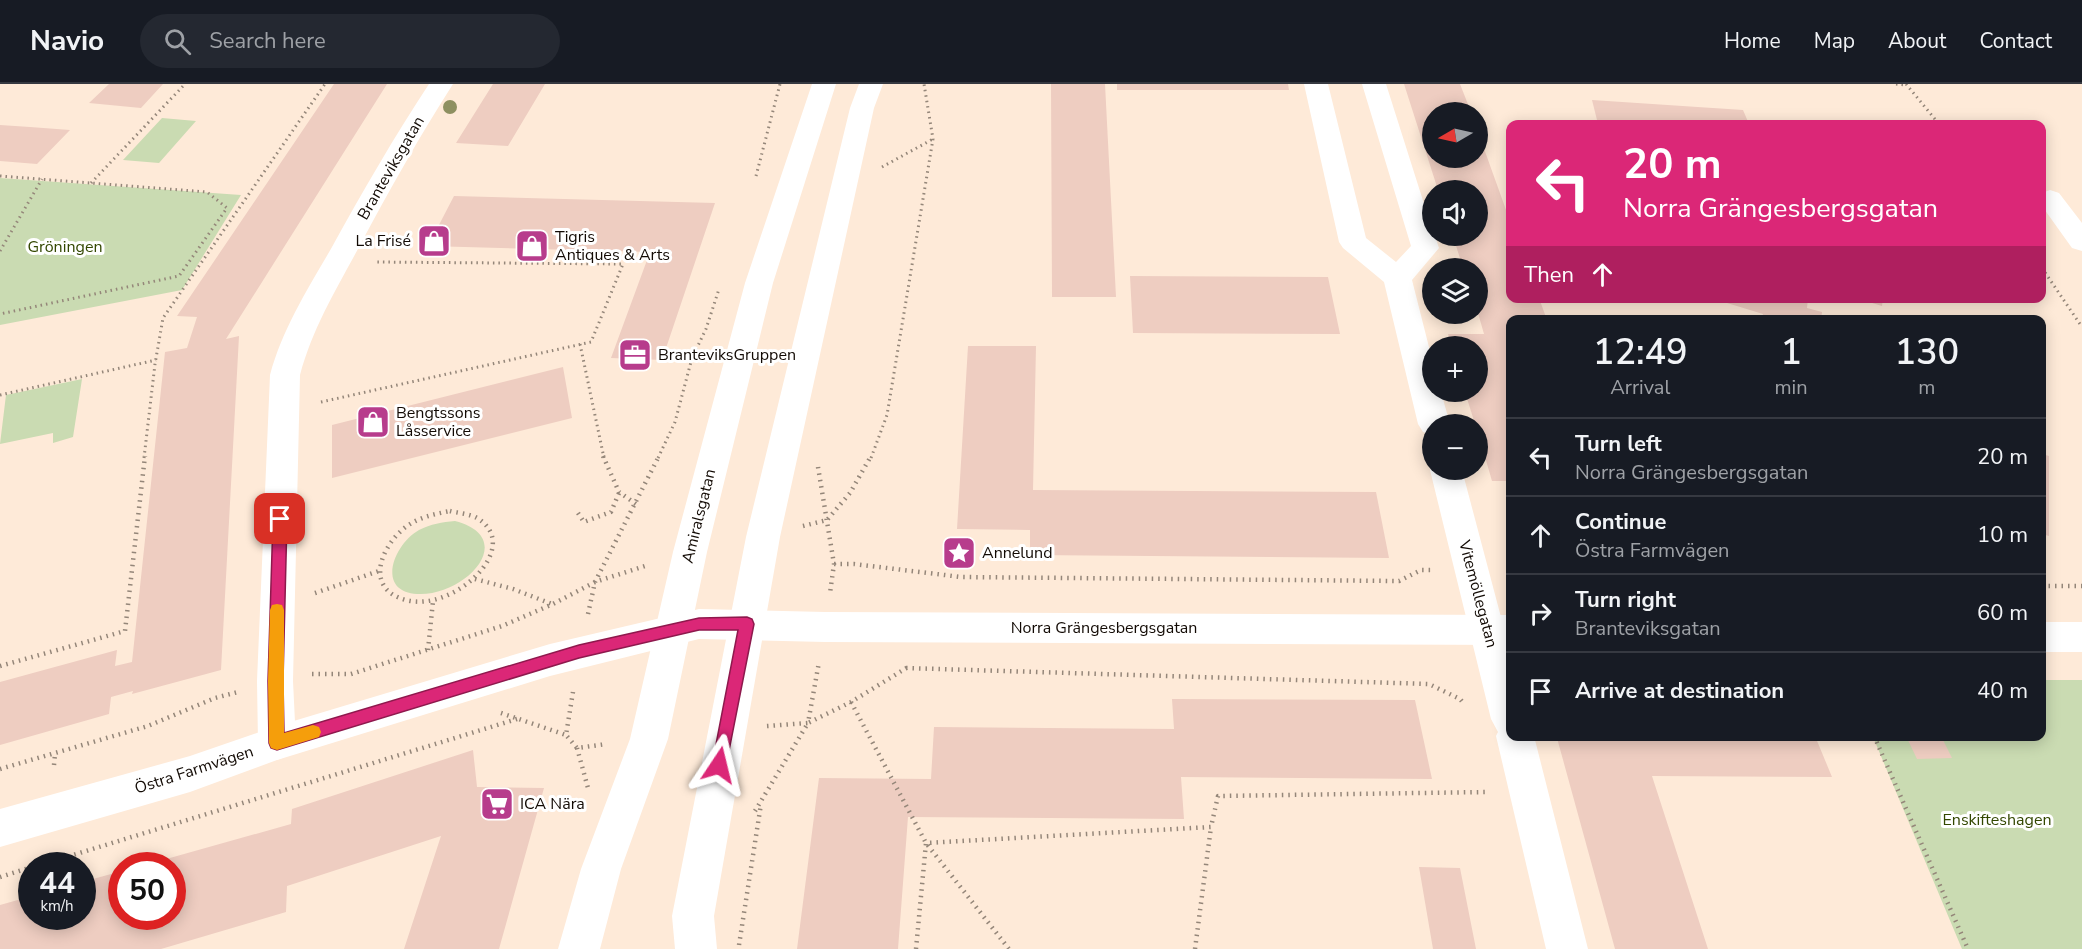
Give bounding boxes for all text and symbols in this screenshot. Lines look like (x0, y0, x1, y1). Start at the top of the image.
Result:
search box (140, 14, 560, 68)
text: Navio (30, 22, 104, 60)
icon: search (161, 25, 194, 58)
text: Search here (209, 26, 326, 56)
text: Home (1724, 27, 1781, 55)
text: Map (1814, 27, 1855, 55)
text: About (1888, 27, 1946, 55)
text: Contact (1979, 27, 2052, 55)
north arrow (1422, 102, 1488, 168)
map controls (1422, 102, 1488, 480)
street label: Branteviksgatan (352, 112, 430, 224)
text: 20 m (1623, 136, 1722, 193)
icon: left (1524, 144, 1602, 222)
button: sound (1422, 180, 1488, 246)
text: Norra Grängesbergsgatan (1623, 190, 1938, 227)
shop icon: La Frisé (416, 223, 452, 259)
place label: Tigris Antiques & Arts (555, 226, 670, 266)
shop icon: Tigris Antiques & Arts (514, 228, 550, 264)
place label: La Frisé (355, 230, 411, 252)
park label: Gröningen (27, 236, 103, 258)
button: layers (1422, 258, 1488, 324)
icon: ahead (1586, 258, 1619, 291)
text: Then (1524, 260, 1574, 290)
text: 12:49 (1593, 328, 1688, 377)
text: 1 (1780, 328, 1802, 377)
text: 130 (1894, 328, 1959, 377)
button: + (1422, 336, 1488, 402)
office icon: BranteviksGruppen (617, 337, 653, 373)
place label: BranteviksGruppen (658, 344, 796, 366)
text: Arrival (1610, 374, 1670, 401)
text: min (1775, 374, 1808, 401)
text: m (1918, 374, 1935, 401)
place label: Bengtssons Låsservice (396, 402, 480, 442)
shop icon: Bengtssons Låsservice (355, 404, 391, 440)
button: − (1422, 414, 1488, 480)
text: Turn left (1575, 429, 1662, 459)
icon: left (1524, 441, 1557, 474)
text: 20 m (1977, 442, 2028, 472)
text: Norra Grängesbergsgatan (1575, 459, 1808, 486)
street label: Amiralsgatan (677, 466, 721, 566)
pin (254, 493, 305, 544)
icon: arrive (263, 502, 296, 535)
text: Continue (1575, 507, 1666, 537)
icon: ahead (1524, 519, 1557, 552)
text: 10 m (1977, 520, 2028, 550)
place icon: Annelund (941, 535, 977, 571)
street label: Vitemöllegatan (1453, 537, 1503, 650)
text: Östra Farmvägen (1575, 537, 1729, 564)
place label: Annelund (982, 542, 1052, 564)
text: Turn right (1575, 585, 1676, 615)
icon: right (1524, 597, 1557, 630)
text: 60 m (1977, 598, 2028, 628)
text: Branteviksgatan (1575, 615, 1721, 642)
street label: Norra Grängesbergsgatan (1011, 617, 1197, 639)
icon: arrive (1524, 675, 1557, 708)
text: Arrive at destination (1575, 676, 1784, 706)
text: 40 m (1977, 676, 2028, 706)
position arrow (687, 733, 751, 797)
street label: Östra Farmvägen (132, 740, 256, 800)
supermarket icon: ICA Nära (479, 786, 515, 822)
place label: ICA Nära (520, 793, 585, 815)
park label: Enskifteshagen (1942, 809, 2052, 831)
speed limit sign: 50 (108, 852, 186, 930)
text: 44 (39, 863, 75, 904)
text: km/h (40, 896, 74, 916)

